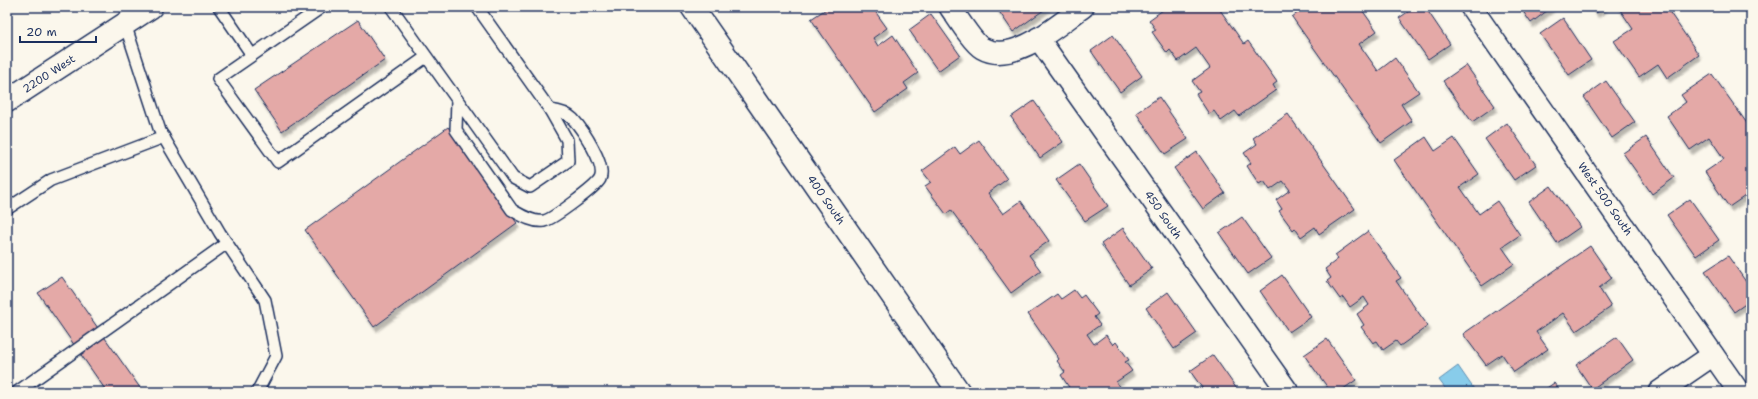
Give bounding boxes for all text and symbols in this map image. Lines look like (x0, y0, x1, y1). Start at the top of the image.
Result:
scale bar (20, 18, 96, 44)
text: 20 m (26, 24, 57, 40)
street label: 2200 West (20, 51, 78, 97)
street label: West 500 South (1574, 159, 1636, 239)
street label: 400 South (803, 172, 849, 228)
street label: 450 South (1141, 188, 1185, 242)

